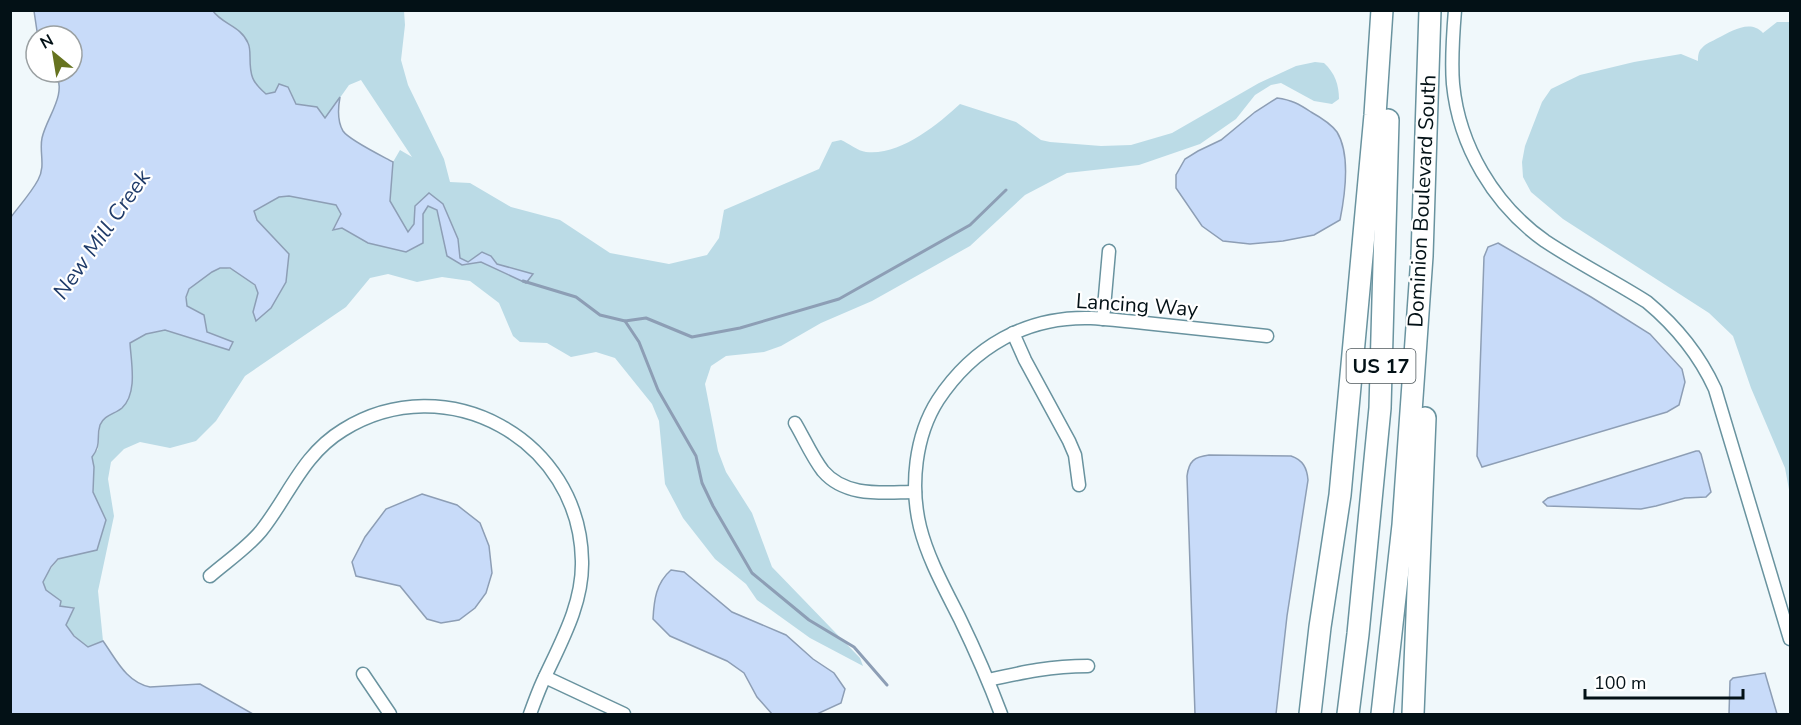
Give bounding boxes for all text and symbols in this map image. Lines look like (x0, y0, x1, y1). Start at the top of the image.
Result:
north arrow (24, 24, 84, 84)
text: N (36, 29, 58, 54)
street label: Dominion Boulevard South (1401, 74, 1443, 328)
water label: New Mill Creek (46, 163, 158, 305)
street label: Lancing Way (1075, 287, 1199, 323)
road number: US 17 (1346, 349, 1416, 383)
scale bar (1585, 662, 1742, 700)
text: 100 m (1594, 671, 1646, 695)

